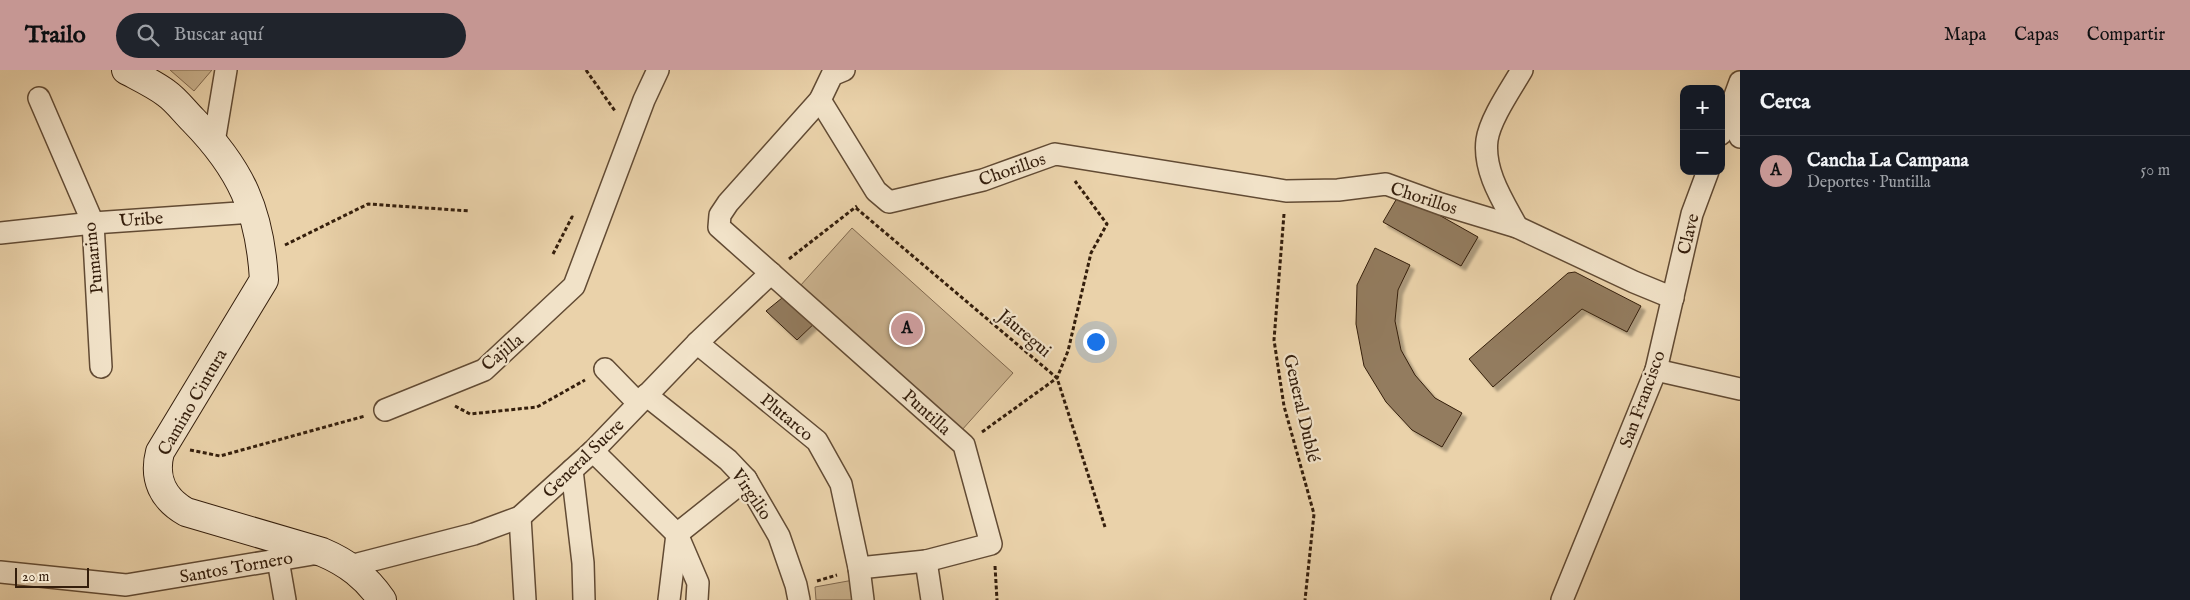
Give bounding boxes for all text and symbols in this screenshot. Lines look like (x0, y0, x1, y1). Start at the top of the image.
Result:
search box (116, 13, 466, 58)
text: Trailo (25, 20, 86, 51)
icon: search (134, 21, 162, 49)
text: Buscar aquí (174, 23, 263, 47)
text: Mapa (1944, 24, 1986, 47)
text: Capas (2014, 24, 2059, 47)
text: Compartir (2087, 24, 2165, 47)
map controls (1680, 85, 1725, 175)
button: + (1680, 85, 1725, 130)
text: Cerca (1760, 89, 1810, 116)
button: − (1680, 130, 1725, 175)
street label: Chorillos (976, 148, 1049, 193)
text: Cancha La Campana (1807, 149, 1969, 173)
text: A (1771, 161, 1781, 181)
text: 50 m (2141, 161, 2170, 181)
text: Deportes · Puntilla (1807, 173, 1931, 193)
street label: Chorillos (1387, 178, 1460, 221)
street label: Uribe (118, 207, 164, 234)
street label: Clave (1673, 211, 1706, 257)
street label: Pumarino (79, 220, 110, 295)
street label: Jáuregui (991, 304, 1056, 363)
pin: A (891, 310, 923, 348)
street label: Cajilla (477, 329, 529, 377)
your location (1083, 329, 1109, 355)
street label: Camino Cintura (153, 345, 233, 460)
street label: San Francisco (1615, 347, 1672, 451)
street label: General Dublé (1277, 352, 1324, 465)
street label: Puntilla (897, 385, 955, 441)
street label: Plutarco (755, 389, 818, 447)
street label: General Sucre (538, 414, 630, 504)
street label: Virgilio (725, 464, 776, 525)
street label: Santos Tornero (178, 547, 295, 590)
scale bar (15, 565, 89, 588)
text: 20 m (22, 568, 49, 586)

